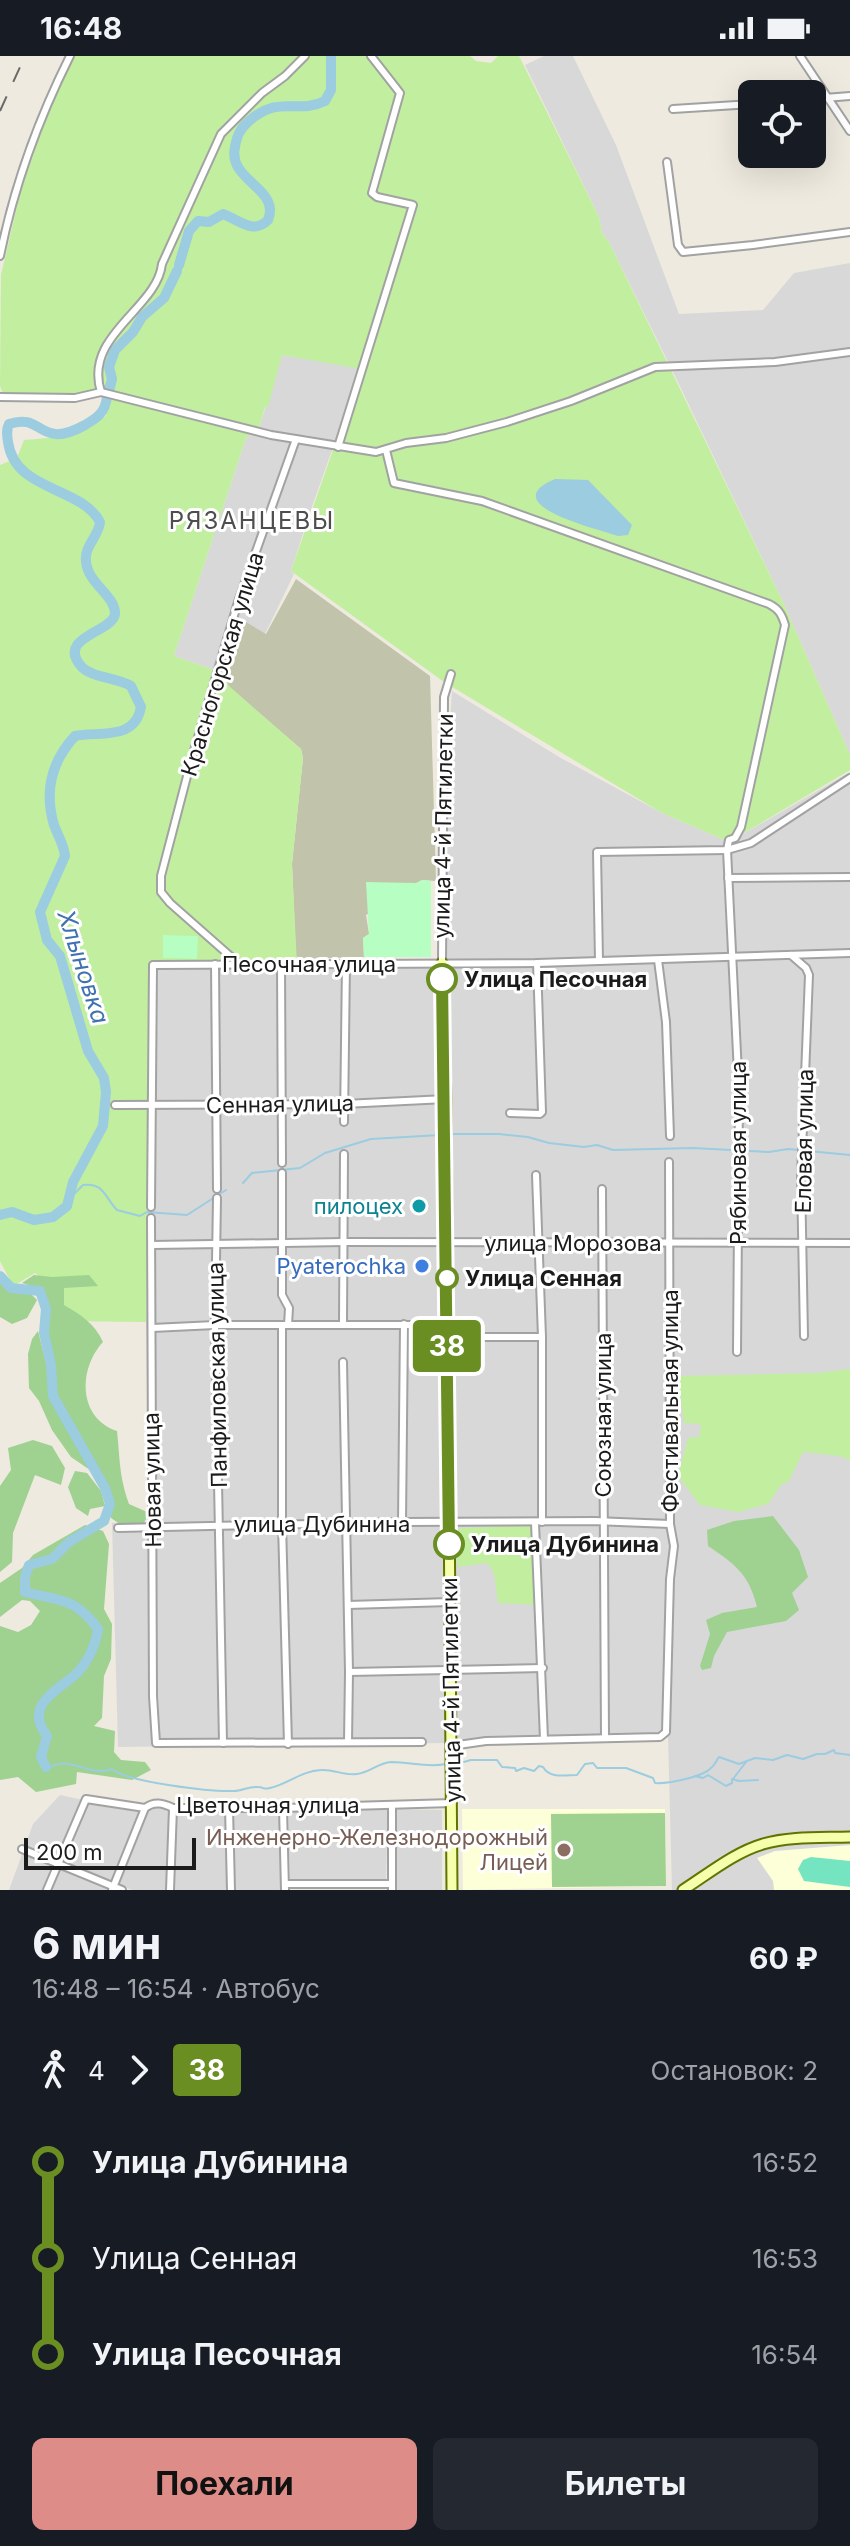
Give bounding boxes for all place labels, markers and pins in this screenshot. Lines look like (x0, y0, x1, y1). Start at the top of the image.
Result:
marker: Улица Песочная (427, 964, 457, 994)
place label: Улица Песочная (464, 966, 647, 992)
place label: пилоцех (314, 1193, 403, 1219)
marker: пилоцех (410, 1197, 428, 1215)
place label: Pyaterochka (276, 1253, 406, 1279)
marker: Pyaterochka (413, 1257, 431, 1275)
place label: Улица Сенная (465, 1265, 622, 1291)
marker: Улица Сенная (436, 1267, 458, 1289)
marker: Улица Дубинина (434, 1529, 464, 1559)
place label: Улица Дубинина (471, 1531, 659, 1557)
place label: Инженерно-Железнодорожный Лицей (206, 1824, 548, 1875)
marker: Инженерно-Железнодорожный Лицей (555, 1841, 573, 1859)

